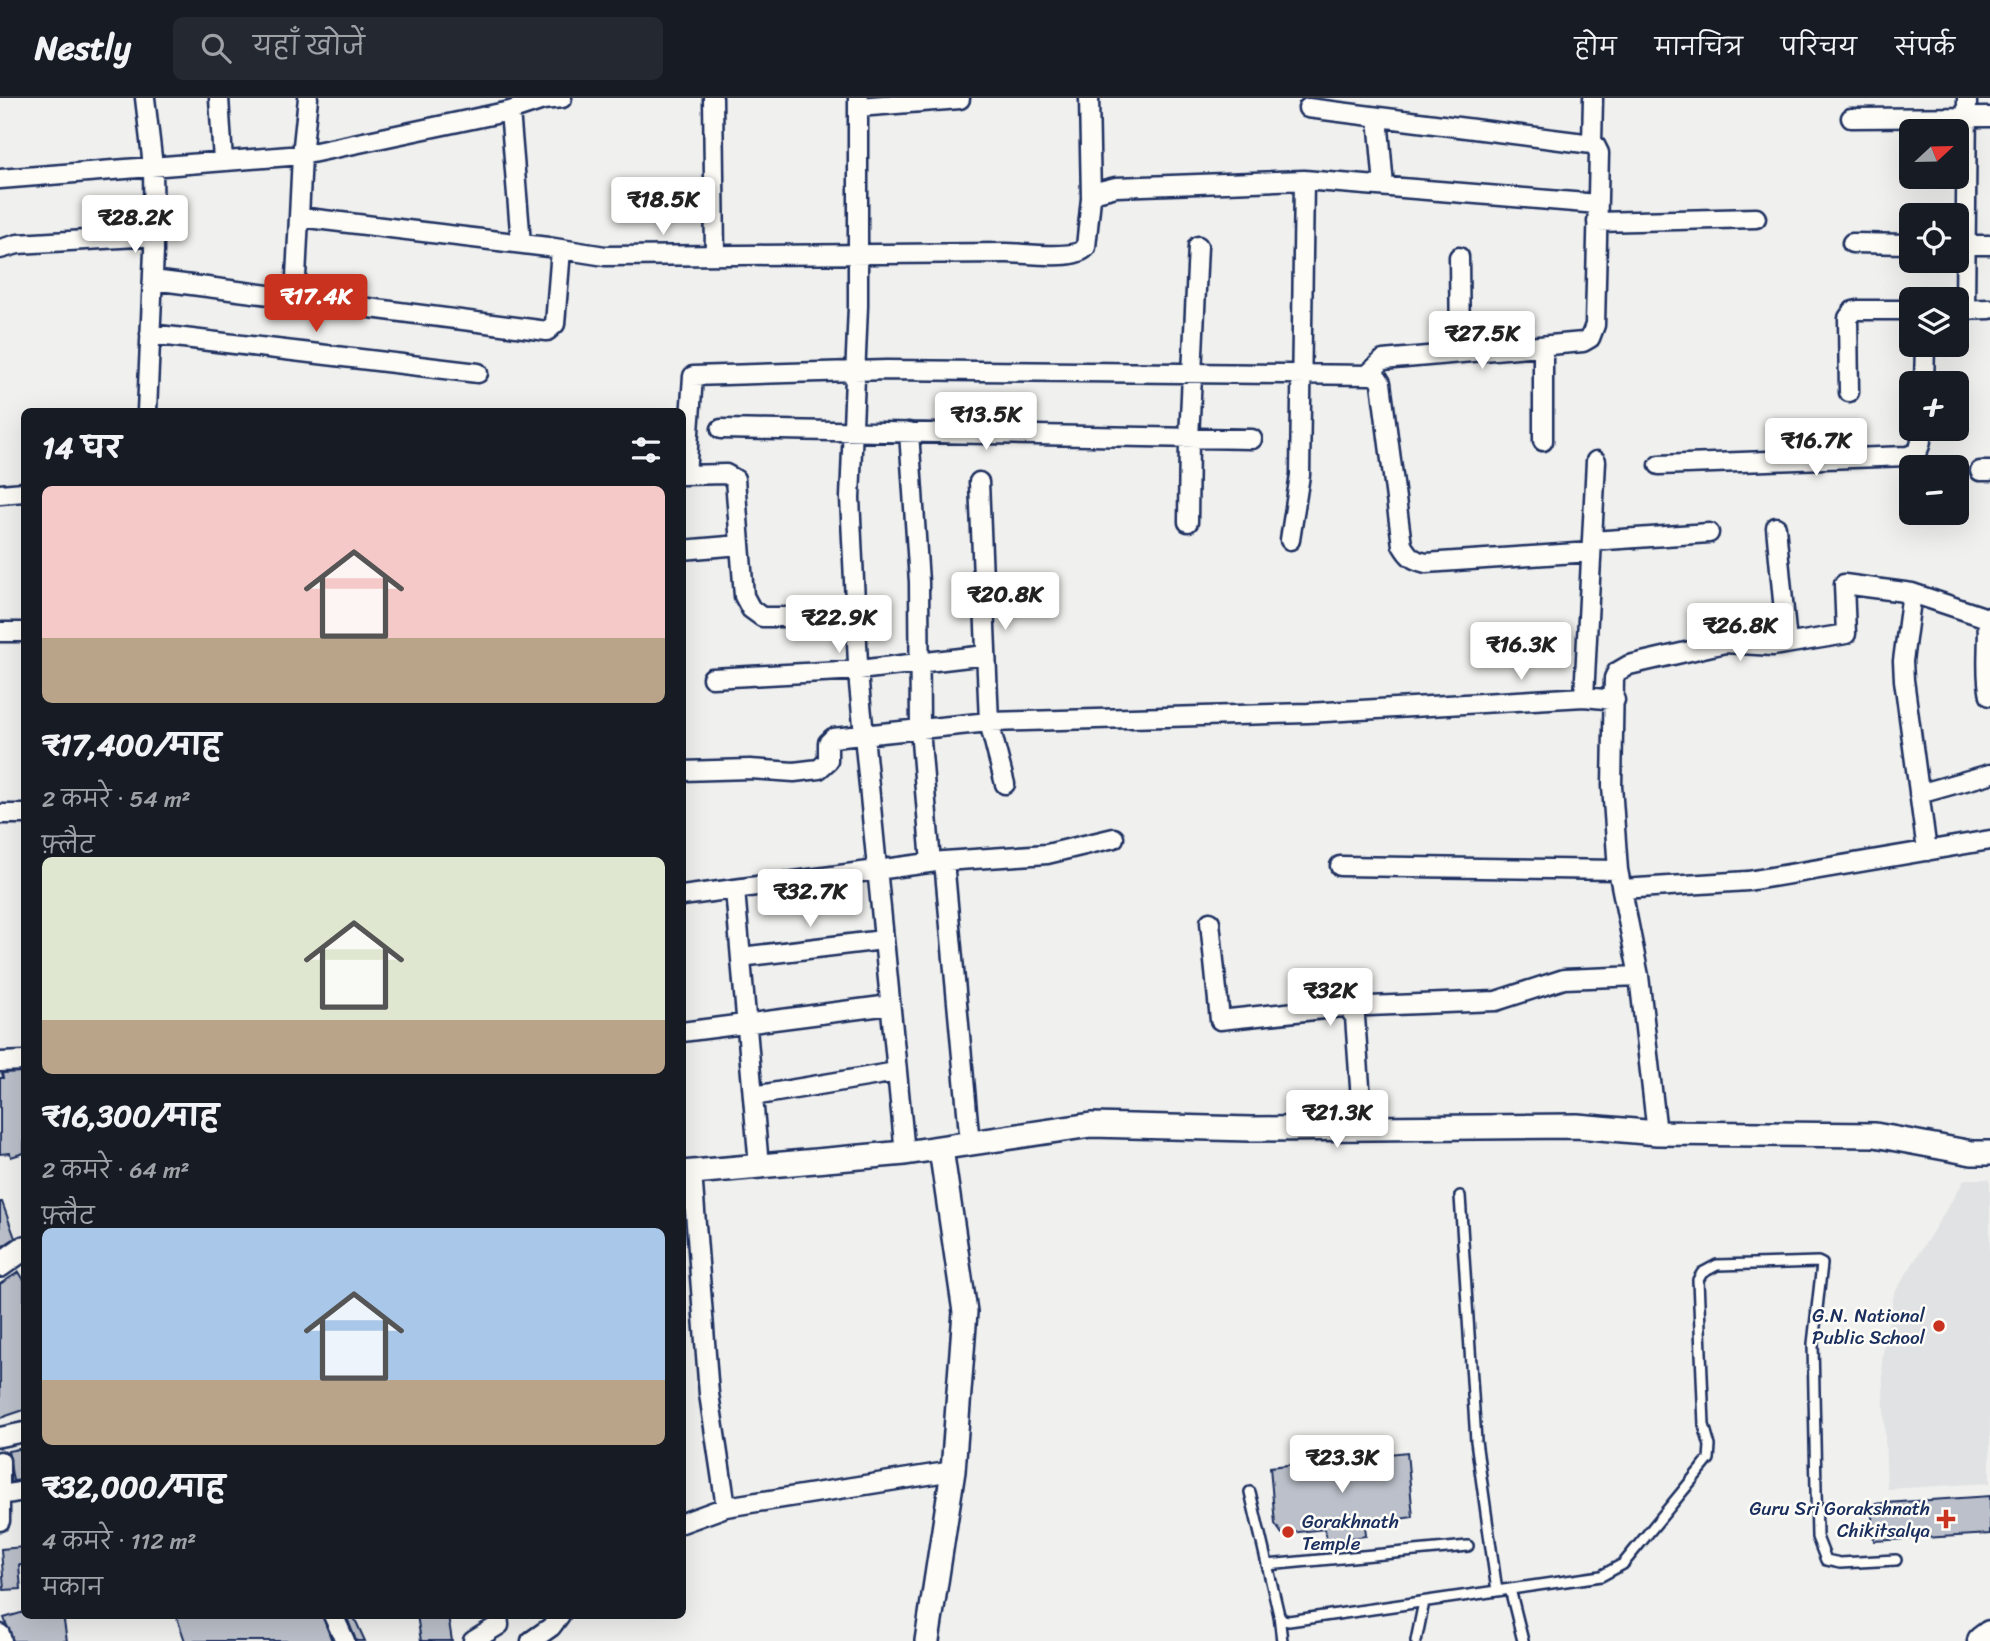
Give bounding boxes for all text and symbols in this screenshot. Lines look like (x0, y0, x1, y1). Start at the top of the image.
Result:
search box (173, 17, 663, 80)
text: Nestly (35, 19, 131, 77)
text: यहाँ खोजें (253, 23, 365, 69)
text: होम (1574, 26, 1617, 68)
text: मानचित्र (1655, 26, 1743, 68)
text: परिचय (1781, 26, 1857, 68)
text: संपर्क (1895, 26, 1955, 68)
icon: search (197, 29, 235, 67)
north arrow (1899, 119, 1969, 189)
map controls (1899, 119, 1969, 525)
pin: ₹18.5K (606, 178, 720, 237)
text: ₹18.5K (627, 179, 699, 220)
pin: ₹28.2K (78, 195, 192, 255)
text: ₹28.2K (98, 197, 172, 238)
button: locate (1899, 203, 1969, 273)
pin: ₹17.4K (259, 274, 373, 334)
text: ₹17.4K (280, 276, 352, 317)
button: layers (1899, 287, 1969, 357)
pin: ₹27.5K (1425, 312, 1539, 371)
text: ₹27.5K (1445, 313, 1519, 354)
button: + (1899, 371, 1969, 441)
pin: ₹13.5K (929, 392, 1043, 452)
text: ₹13.5K (951, 394, 1021, 435)
pin: ₹16.7K (1759, 418, 1873, 478)
text: ₹16.7K (1781, 420, 1851, 461)
text: 14 घर (42, 421, 121, 475)
icon: filters (627, 431, 665, 469)
button: − (1899, 455, 1969, 525)
icon: home (291, 531, 417, 657)
pin: ₹20.8K (948, 573, 1062, 632)
text: ₹20.8K (967, 574, 1043, 615)
pin: ₹22.9K (782, 596, 896, 655)
text: ₹22.9K (802, 597, 876, 638)
pin: ₹26.8K (1683, 603, 1797, 663)
text: ₹26.8K (1703, 605, 1777, 646)
pin: ₹16.3K (1464, 622, 1578, 682)
text: ₹16.3K (1486, 624, 1556, 665)
text: ₹17,400/माह (42, 718, 221, 772)
text: 2 कमरे · 54 m² (42, 779, 191, 820)
text: फ़्लैट (42, 825, 94, 866)
pin: ₹32.7K (753, 870, 867, 929)
text: ₹32.7K (774, 871, 846, 912)
icon: home (291, 902, 417, 1028)
pin: ₹32K (1289, 968, 1371, 1028)
text: ₹32K (1304, 970, 1356, 1011)
text: ₹16,300/माह (42, 1089, 219, 1143)
pin: ₹21.3K (1280, 1090, 1394, 1150)
text: ₹21.3K (1302, 1092, 1372, 1133)
text: 2 कमरे · 64 m² (42, 1150, 190, 1191)
text: फ़्लैट (42, 1196, 94, 1237)
icon: home (291, 1273, 417, 1399)
place label: G.N. National Public School (1812, 1299, 1926, 1354)
marker: G.N. National Public School (1931, 1318, 1947, 1334)
pin: ₹23.3K (1285, 1436, 1399, 1495)
text: ₹23.3K (1306, 1437, 1378, 1478)
text: ₹32,000/माह (42, 1460, 225, 1514)
place label: Guru Sri Gorakshnath Chikitsalya (1750, 1492, 1930, 1547)
place label: Gorakhnath Temple (1302, 1505, 1399, 1560)
marker: Guru Sri Gorakshnath Chikitsalya (1936, 1509, 1956, 1529)
text: 4 कमरे · 112 m² (42, 1521, 196, 1562)
marker: Gorakhnath Temple (1280, 1524, 1296, 1540)
text: मकान (42, 1567, 103, 1608)

